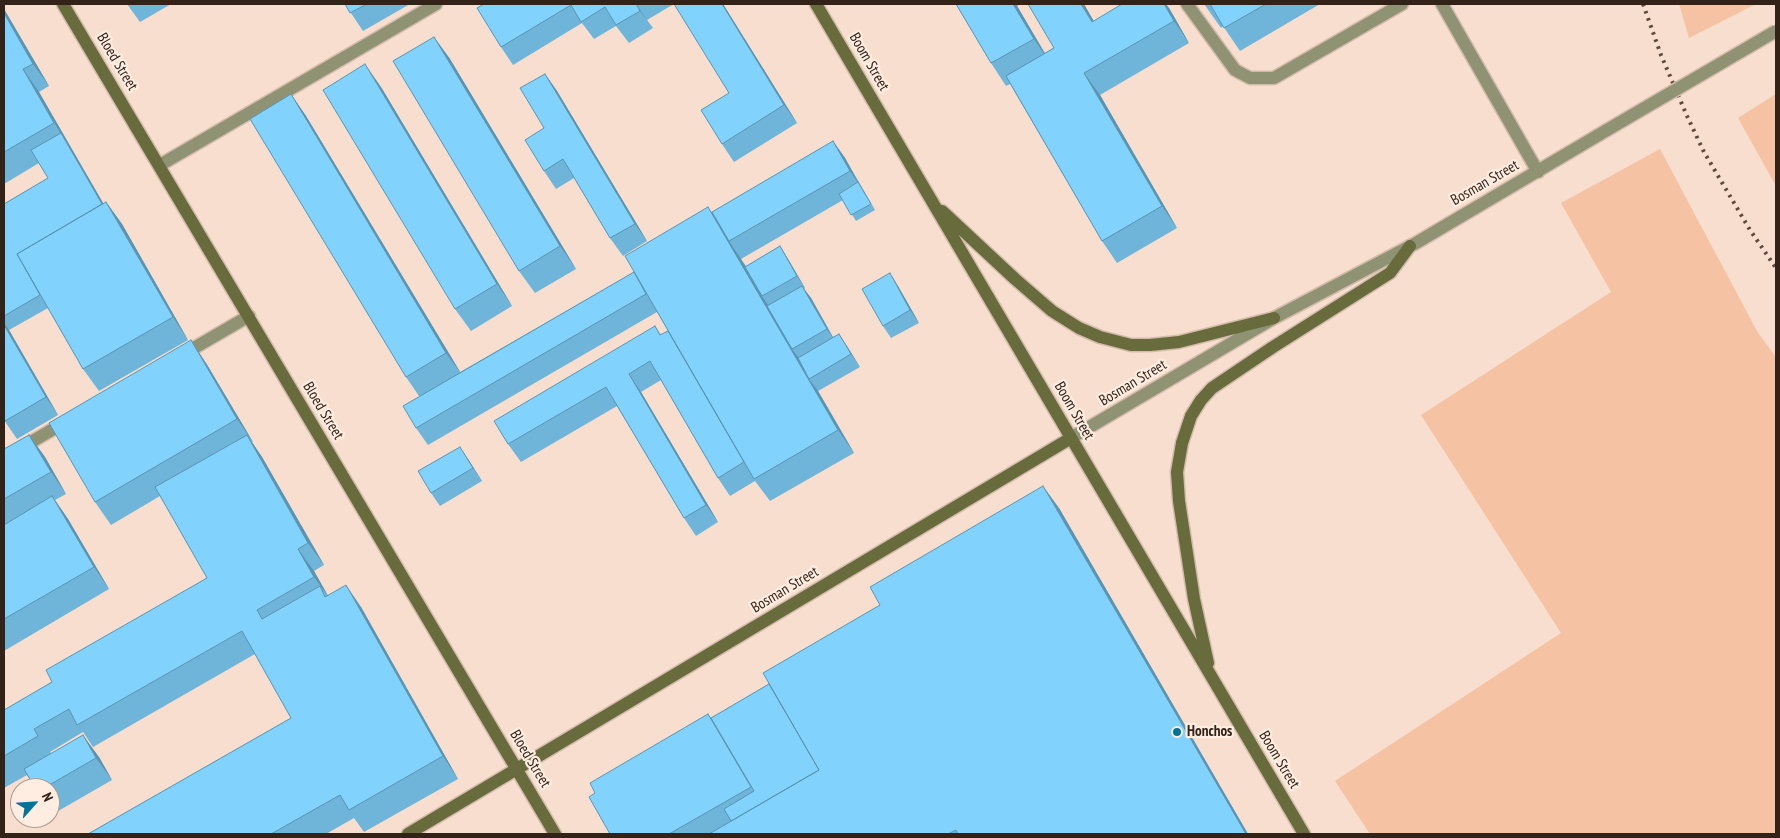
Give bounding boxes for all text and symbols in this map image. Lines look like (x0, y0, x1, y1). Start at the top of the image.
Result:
street label: Bloed Street (93, 30, 141, 94)
street label: Boom Street (845, 30, 893, 94)
street label: Bosman Street (1448, 156, 1522, 210)
street label: Bosman Street (1096, 356, 1170, 410)
street label: Bloed Street (299, 379, 347, 443)
street label: Boom Street (1050, 379, 1098, 443)
street label: Bosman Street (748, 563, 822, 617)
place label: Honchos (1187, 723, 1232, 741)
marker: Honchos (1171, 726, 1183, 738)
street label: Bloed Street (506, 727, 554, 791)
street label: Boom Street (1255, 728, 1303, 792)
north arrow (10, 778, 60, 828)
text: N (38, 790, 57, 804)

